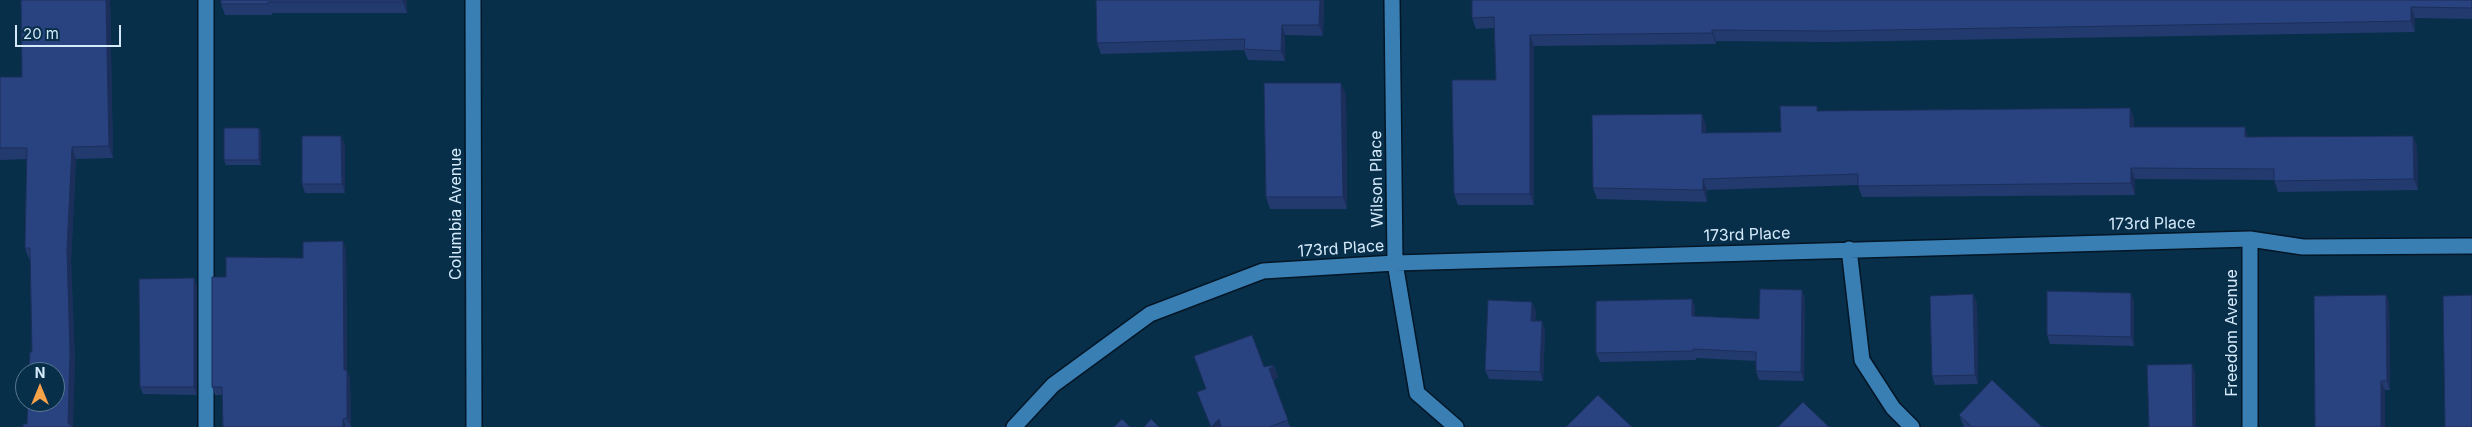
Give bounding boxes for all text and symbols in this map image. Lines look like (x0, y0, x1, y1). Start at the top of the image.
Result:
scale bar (18, 15, 124, 47)
text: 20 m (23, 24, 59, 43)
street label: Wilson Place (1367, 130, 1387, 228)
street label: Columbia Avenue (446, 148, 466, 280)
street label: 173rd Place (2108, 214, 2196, 234)
street label: 173rd Place (1703, 224, 1791, 246)
street label: 173rd Place (1297, 236, 1385, 262)
street label: Freedom Avenue (2222, 269, 2242, 397)
north arrow (15, 362, 65, 412)
text: N (35, 364, 45, 381)

